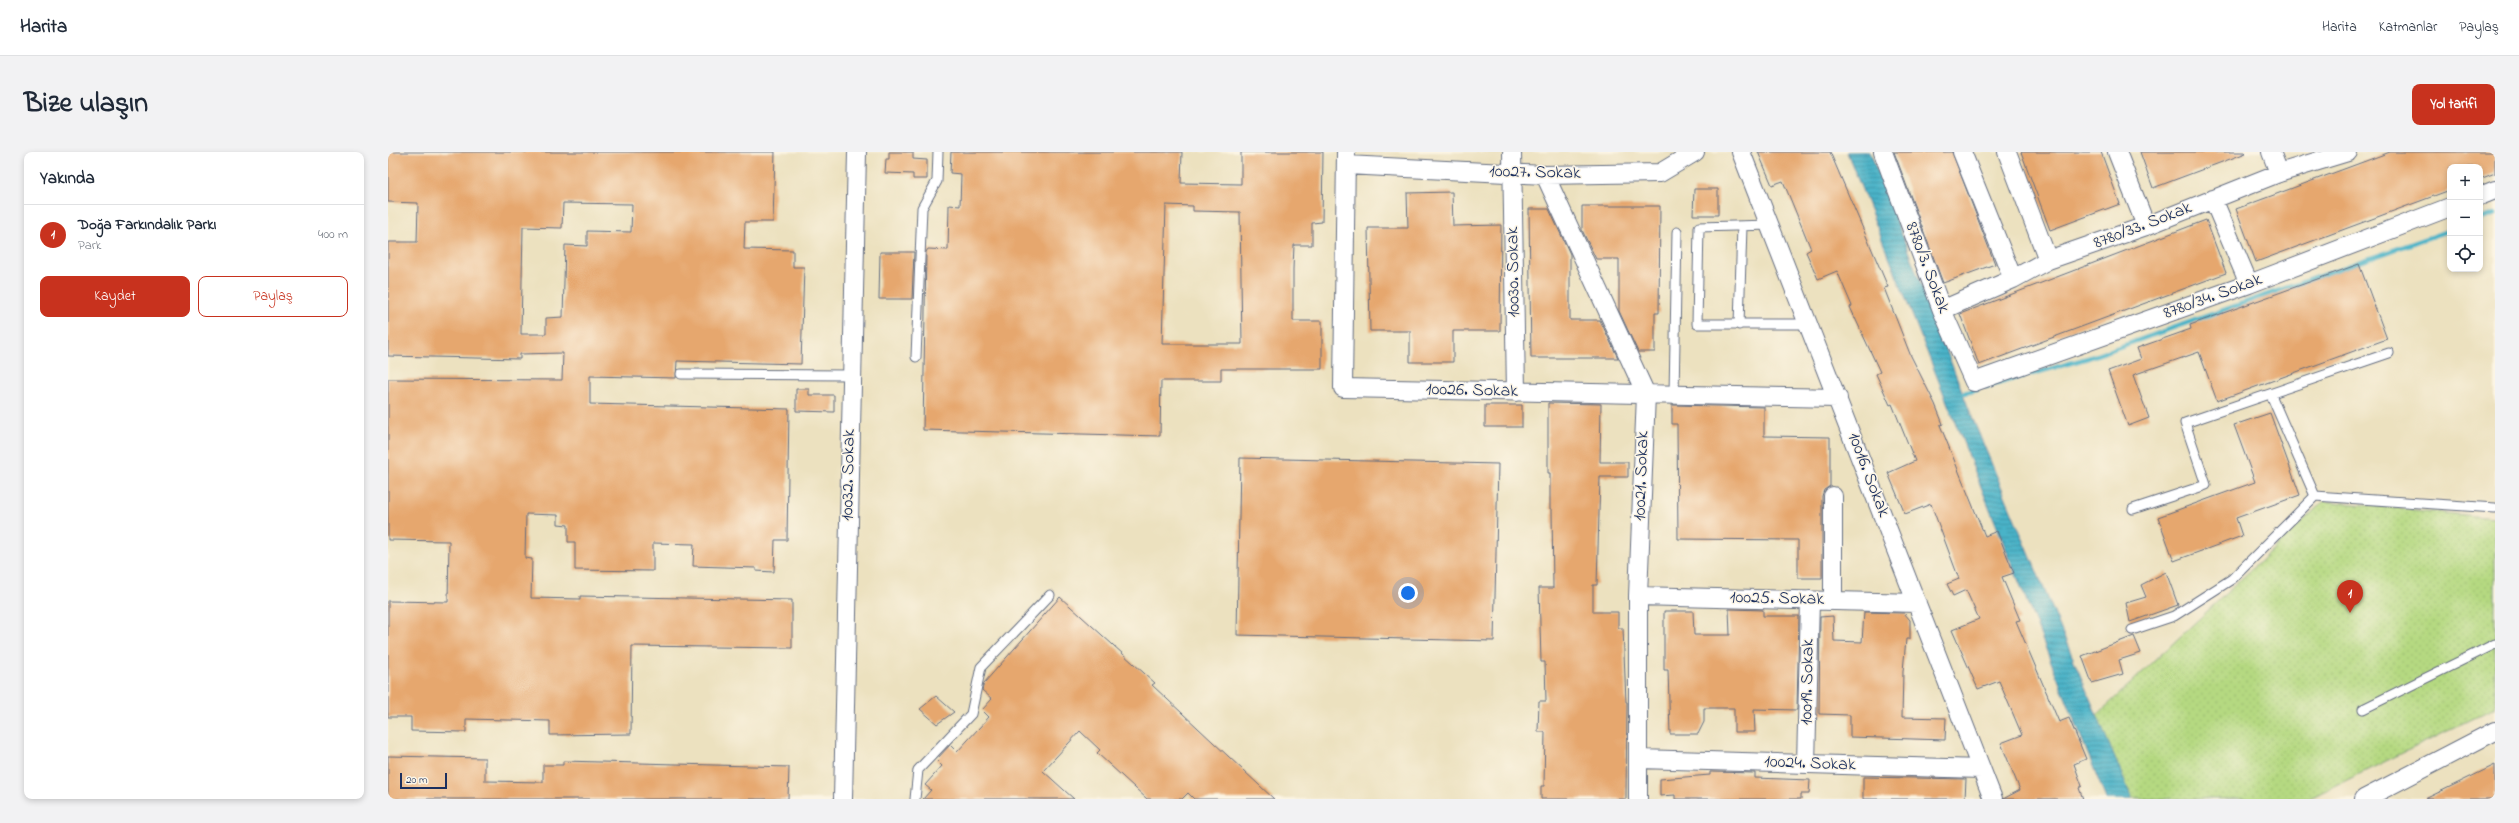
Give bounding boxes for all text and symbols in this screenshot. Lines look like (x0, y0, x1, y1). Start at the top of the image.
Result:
text: Harita (20, 14, 67, 41)
text: Harita (2322, 17, 2357, 38)
text: Katmanlar (2379, 17, 2437, 38)
text: Paylaş (2459, 17, 2499, 38)
text: Bize ulaşın (24, 84, 148, 125)
button: Yol tarifi (2412, 84, 2495, 125)
street label: 10027. Sokak (1489, 159, 1581, 187)
map controls (2447, 164, 2483, 272)
button: + (2447, 164, 2483, 200)
text: Yakında (40, 166, 95, 191)
street label: 8780/33. Sokak (2090, 195, 2196, 257)
button: − (2447, 200, 2483, 236)
text: Doğa Farkındalık Parkı (78, 214, 216, 236)
street label: 8780/3. Sokak (1898, 219, 1956, 317)
text: 1 (51, 225, 55, 244)
text: 400 m (318, 225, 348, 244)
street label: 10030. Sokak (1500, 226, 1528, 317)
text: Park (78, 236, 102, 255)
button: locate (2447, 236, 2483, 272)
street label: 8780/34. Sokak (2160, 267, 2266, 327)
button: Kaydet (40, 276, 190, 317)
button: Paylaş (198, 276, 348, 317)
street label: 10026. Sokak (1426, 377, 1518, 405)
street label: 10032. Sokak (835, 429, 863, 521)
street label: 10016. Sokak (1840, 429, 1896, 521)
street label: 10021. Sokak (1627, 430, 1657, 521)
pin: 1 (2337, 580, 2363, 613)
your location (1398, 583, 1418, 603)
street label: 10025. Sokak (1729, 585, 1825, 613)
street label: 10019. Sokak (1794, 638, 1822, 725)
street label: 10024. Sokak (1764, 749, 1856, 779)
scale bar (400, 771, 447, 790)
text: 20 m (406, 772, 428, 788)

